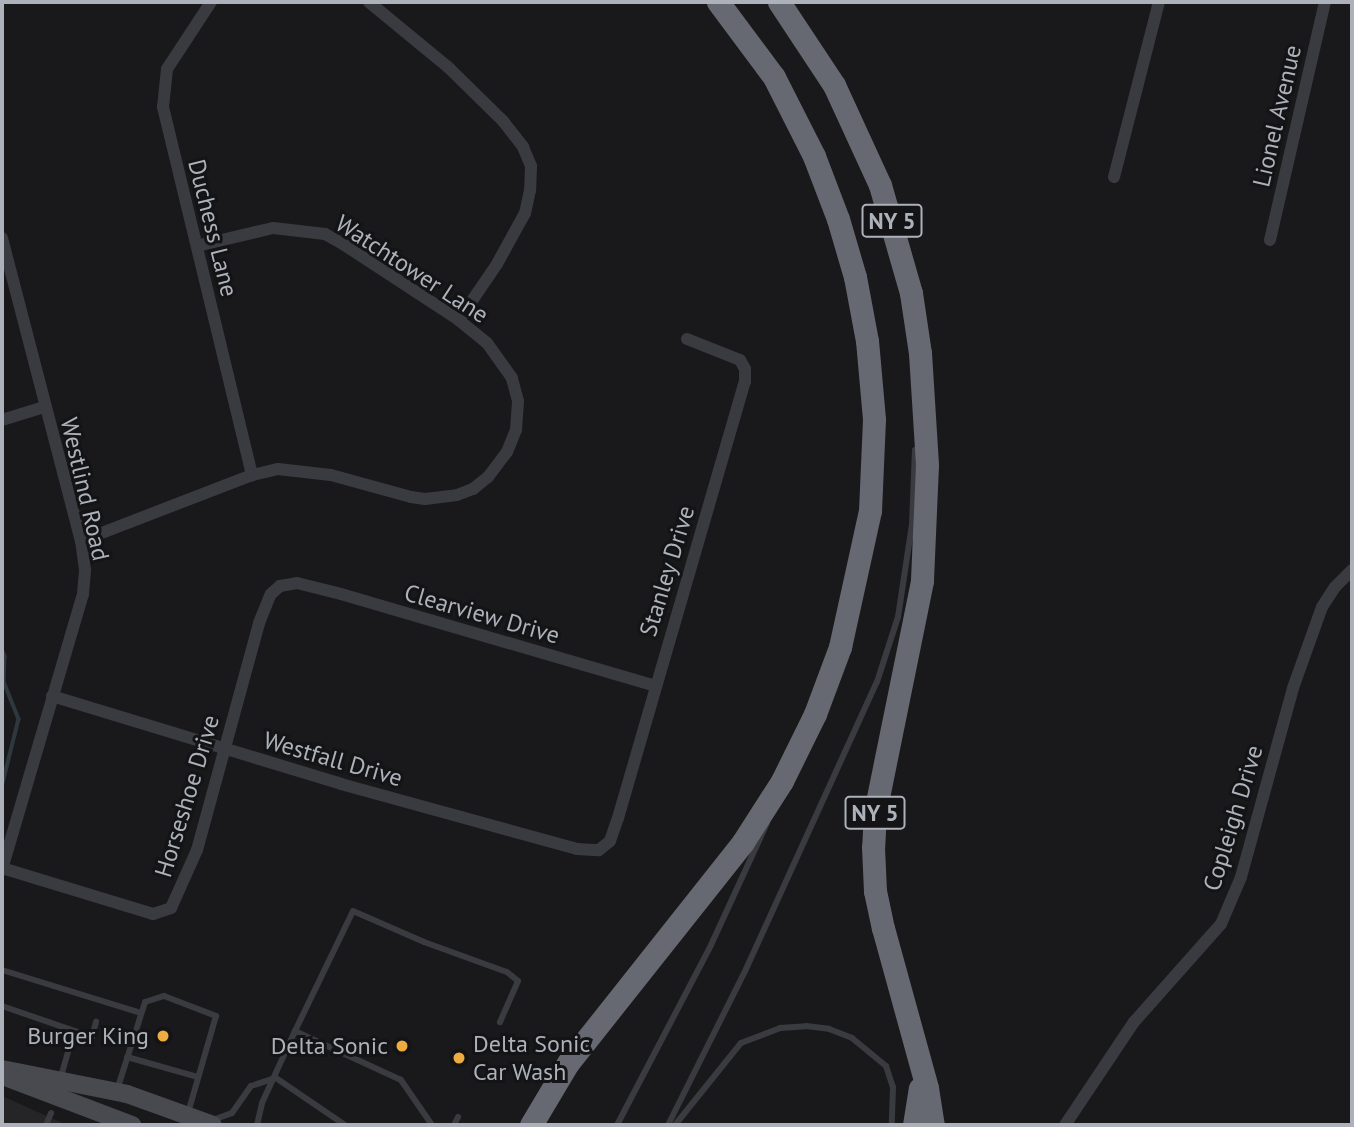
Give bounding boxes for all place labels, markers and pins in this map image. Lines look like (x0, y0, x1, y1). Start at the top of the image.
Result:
place label: Burger King (27, 1022, 149, 1050)
marker: Burger King (155, 1028, 171, 1044)
place label: Delta Sonic Car Wash (473, 1030, 590, 1086)
place label: Delta Sonic (271, 1032, 388, 1060)
marker: Delta Sonic (394, 1038, 410, 1054)
marker: Delta Sonic Car Wash (451, 1050, 467, 1066)

